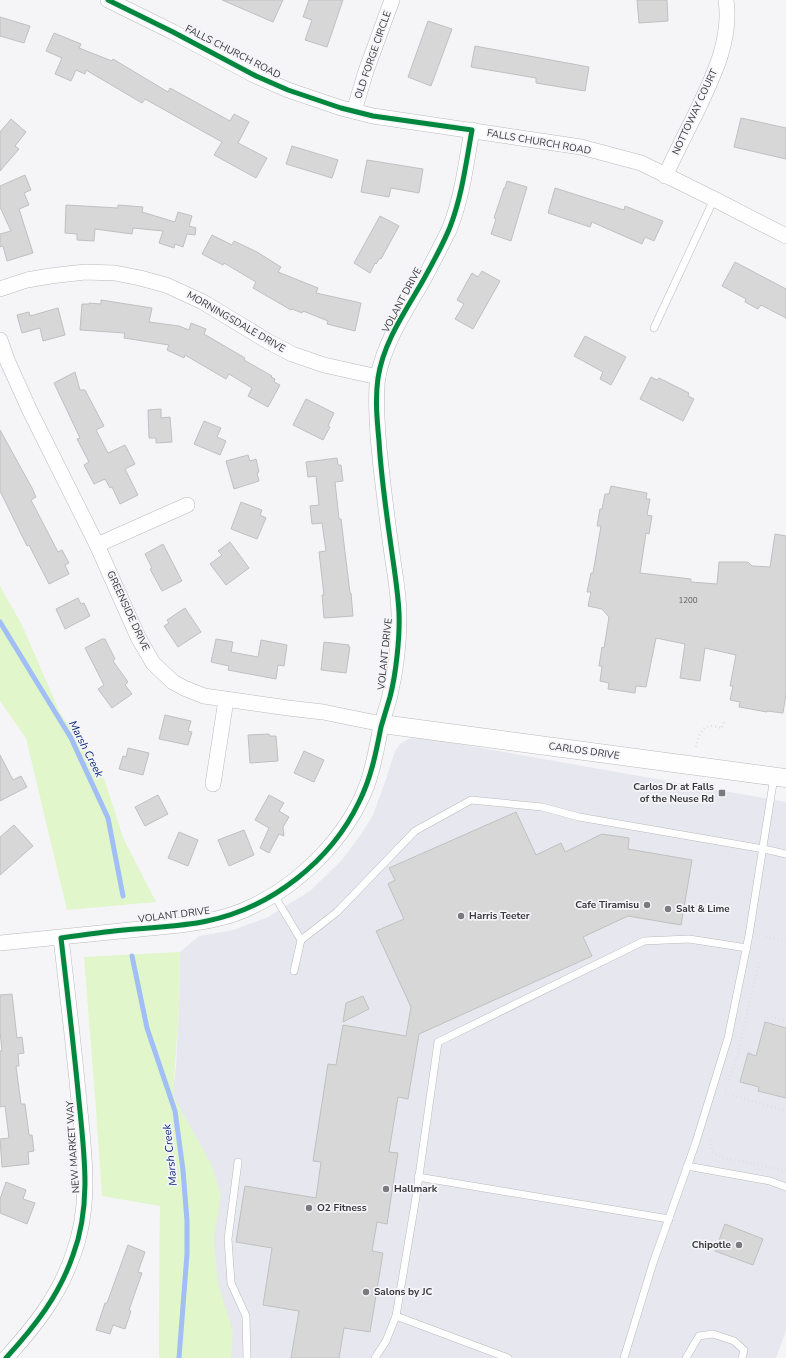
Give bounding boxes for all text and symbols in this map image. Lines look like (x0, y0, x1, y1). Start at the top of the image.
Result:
street label: OLD FORGE CIRCLE (351, 9, 395, 101)
street label: FALLS CHURCH ROAD (183, 22, 283, 82)
street label: NOTTOWAY COURT (669, 67, 721, 157)
street label: FALLS CHURCH ROAD (486, 126, 592, 158)
street label: VOLANT DRIVE (378, 265, 425, 336)
street label: MORNINGSDALE DRIVE (184, 288, 288, 356)
street label: GREENSIDE DRIVE (103, 569, 153, 654)
house number: 1200 (678, 595, 698, 606)
street label: VOLANT DRIVE (374, 617, 396, 692)
water label: Marsh Creek (65, 718, 107, 780)
street label: CARLOS DRIVE (548, 739, 620, 763)
place label: Carlos Dr at Falls of the Neuse Rd (633, 780, 714, 806)
marker: Carlos Dr at Falls of the Neuse Rd (717, 788, 727, 798)
place label: Cafe Tiramisu (575, 898, 639, 912)
marker: Cafe Tiramisu (642, 900, 652, 910)
place label: Salt & Lime (676, 902, 730, 916)
street label: VOLANT DRIVE (136, 904, 211, 926)
marker: Salt & Lime (663, 904, 673, 914)
place label: Harris Teeter (469, 909, 530, 923)
marker: Harris Teeter (456, 911, 466, 921)
street label: NEW MARKET WAY (63, 1099, 83, 1194)
water label: Marsh Creek (159, 1123, 181, 1187)
place label: Hallmark (394, 1182, 438, 1196)
marker: Hallmark (381, 1184, 391, 1194)
place label: O2 Fitness (317, 1201, 367, 1215)
marker: O2 Fitness (304, 1203, 314, 1213)
place label: Chipotle (692, 1238, 732, 1252)
marker: Chipotle (734, 1240, 744, 1250)
place label: Salons by JC (374, 1285, 433, 1299)
marker: Salons by JC (361, 1287, 371, 1297)

